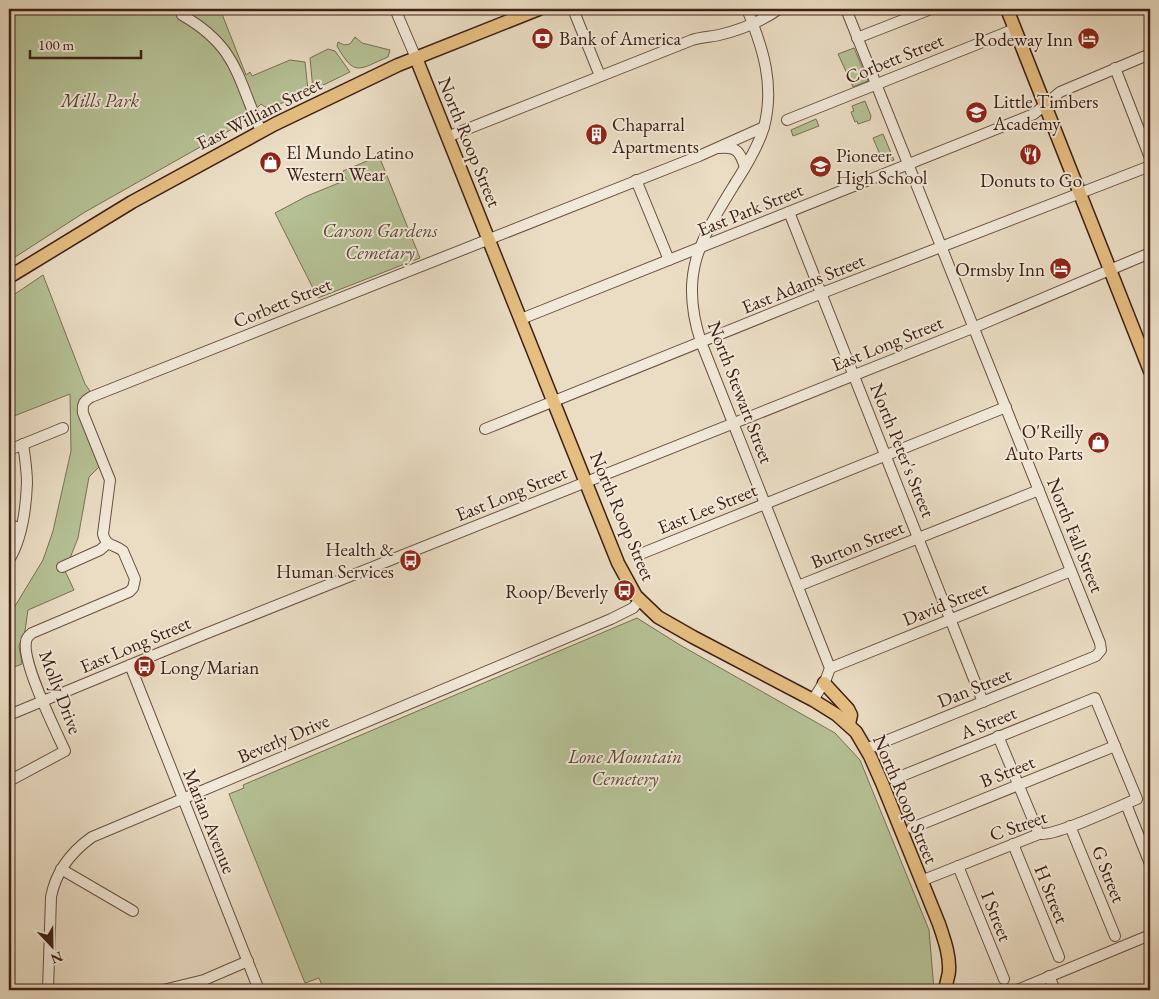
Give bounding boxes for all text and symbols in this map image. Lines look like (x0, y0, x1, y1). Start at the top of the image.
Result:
bank icon: Bank of America (531, 26, 555, 50)
place label: Bank of America (559, 26, 682, 51)
street label: Corbett Street (841, 27, 947, 90)
place label: Rodeway Inn (974, 27, 1073, 52)
hotel icon: Rodeway Inn (1077, 27, 1101, 51)
scale bar (30, 28, 141, 60)
text: 100 m (38, 35, 75, 54)
street label: East William Street (192, 71, 326, 156)
street label: North Roop Street (432, 73, 507, 211)
park label: Mills Park (60, 88, 139, 113)
place label: Little Timbers Academy (992, 89, 1098, 136)
school or university icon: Little Timbers Academy (965, 100, 989, 124)
place label: Chaparral Apartments (611, 112, 699, 159)
building icon: Chaparral Apartments (584, 123, 608, 147)
place label: El Mundo Latino Western Wear (286, 140, 414, 187)
restaurant icon: Donuts to Go (1019, 142, 1043, 166)
place label: Pioneer High School (836, 143, 928, 190)
shop icon: El Mundo Latino Western Wear (258, 151, 282, 175)
school or university icon: Pioneer High School (808, 154, 832, 178)
place label: Donuts to Go (980, 168, 1082, 193)
street label: East Park Street (694, 177, 807, 242)
park label: Carson Gardens Cemetary (322, 218, 438, 265)
street label: East Adams Street (738, 247, 868, 320)
place label: Ormsby Inn (955, 257, 1045, 282)
hotel icon: Ormsby Inn (1049, 257, 1073, 281)
street label: Corbett Street (229, 271, 335, 334)
street label: East Long Street (828, 310, 947, 377)
street label: North Stewart Street (702, 317, 779, 467)
street label: North Peter's Street (864, 379, 941, 521)
place label: O'Reilly Auto Parts (1004, 419, 1084, 466)
shop icon: O'Reilly Auto Parts (1087, 430, 1111, 454)
street label: North Roop Street (584, 448, 661, 585)
street label: East Long Street (452, 460, 571, 527)
street label: North Fall Street (1041, 474, 1110, 596)
street label: East Lee Street (654, 477, 761, 540)
street label: Burton Street (807, 514, 908, 574)
place label: Health & Human Services (276, 537, 394, 584)
bus stop icon: Health & Human Services (398, 548, 422, 572)
street label: David Street (899, 575, 991, 632)
place label: Roop/Beverly (505, 579, 609, 604)
bus stop icon: Roop/Beverly (612, 579, 636, 603)
street label: East Long Street (76, 610, 194, 679)
street label: Molly Drive (33, 647, 88, 738)
bus stop icon: Long/Marian (132, 655, 156, 679)
place label: Long/Marian (160, 655, 259, 680)
street label: Dan Street (934, 661, 1015, 714)
street label: A Street (955, 700, 1020, 745)
street label: Beverly Drive (233, 708, 333, 769)
street label: North Roop Street (867, 731, 944, 868)
park label: Lone Mountain Cemetery (567, 744, 682, 791)
street label: B Street (976, 749, 1038, 794)
street label: Marian Avenue (177, 765, 242, 877)
street label: C Street (986, 804, 1050, 847)
street label: G Street (1086, 842, 1131, 906)
street label: H Street (1029, 861, 1075, 927)
street label: I Street (975, 887, 1018, 945)
north arrow (28, 922, 78, 972)
text: N (48, 948, 65, 969)

